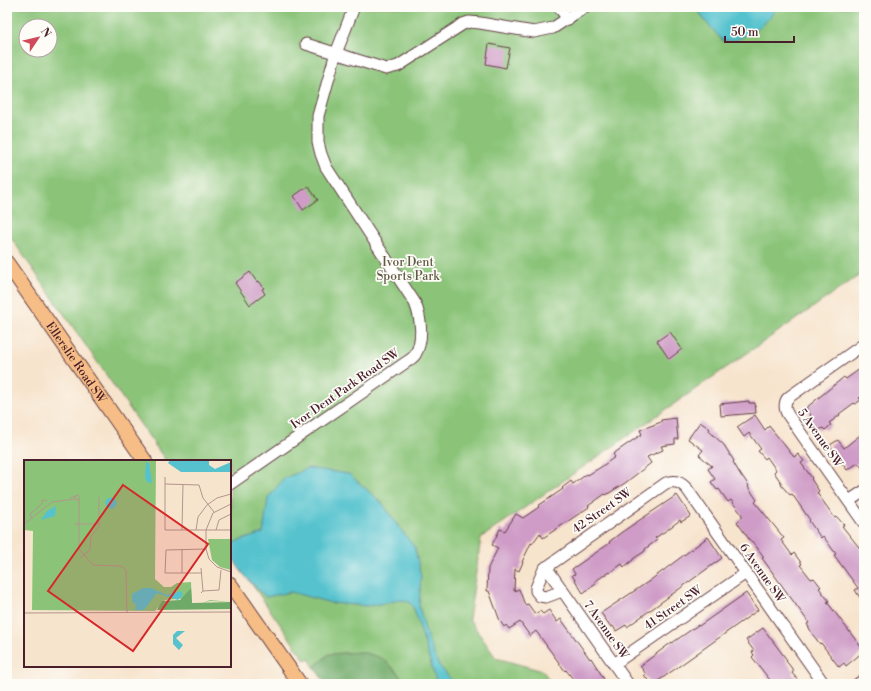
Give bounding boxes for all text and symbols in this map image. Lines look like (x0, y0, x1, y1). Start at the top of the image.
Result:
north arrow (18, 18, 58, 58)
scale bar (725, 18, 794, 44)
text: N (37, 25, 54, 41)
text: 50 m (731, 25, 759, 40)
park label: Ivor Dent Sports Park (376, 255, 440, 284)
street label: Ellerslie Road SW (43, 319, 110, 407)
street label: Ivor Dent Park Road SW (288, 345, 403, 432)
street label: 5 Avenue SW (794, 406, 846, 471)
inset map (24, 460, 231, 667)
street label: 42 Street SW (569, 484, 635, 537)
street label: 6 Avenue SW (736, 540, 789, 607)
street label: 41 Street SW (641, 582, 706, 633)
street label: 7 Avenue SW (580, 598, 632, 663)

